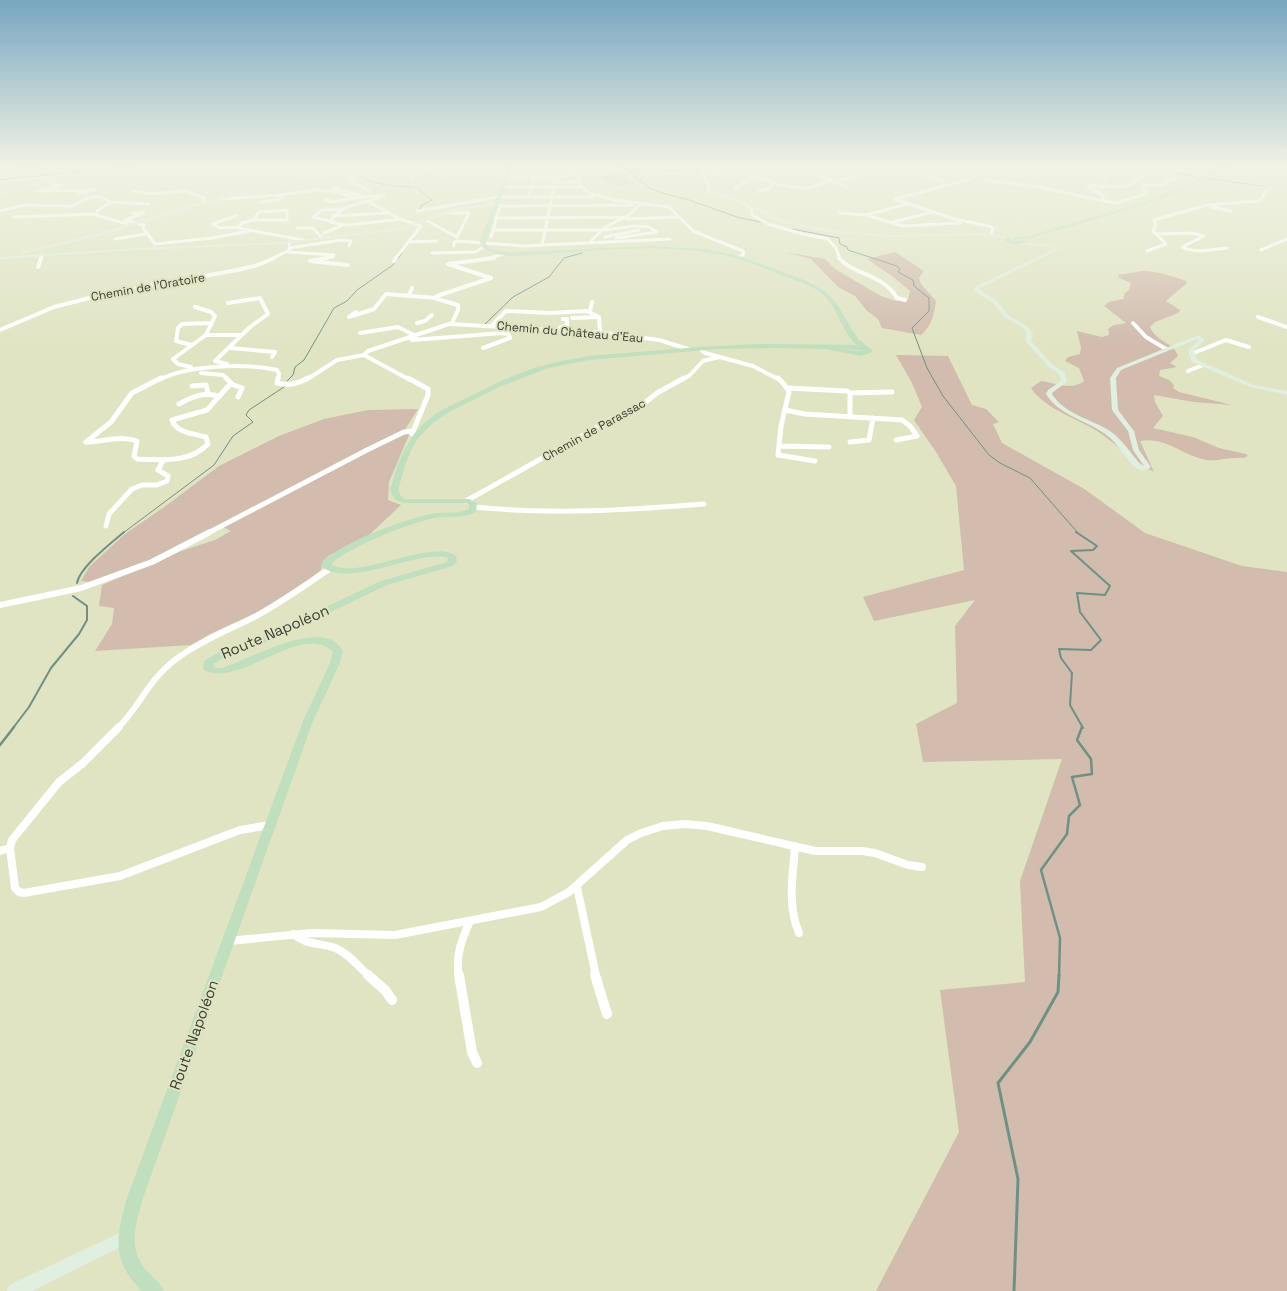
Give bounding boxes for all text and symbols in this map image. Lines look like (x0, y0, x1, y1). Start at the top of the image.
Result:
street label: Chemin de l'Oratoire (90, 269, 206, 305)
street label: Chemin du Château d'Eau (496, 318, 644, 346)
street label: Chemin de Parassac (540, 395, 648, 465)
street label: Route Napoléon (218, 600, 332, 663)
street label: Route Napoléon (165, 977, 222, 1092)

